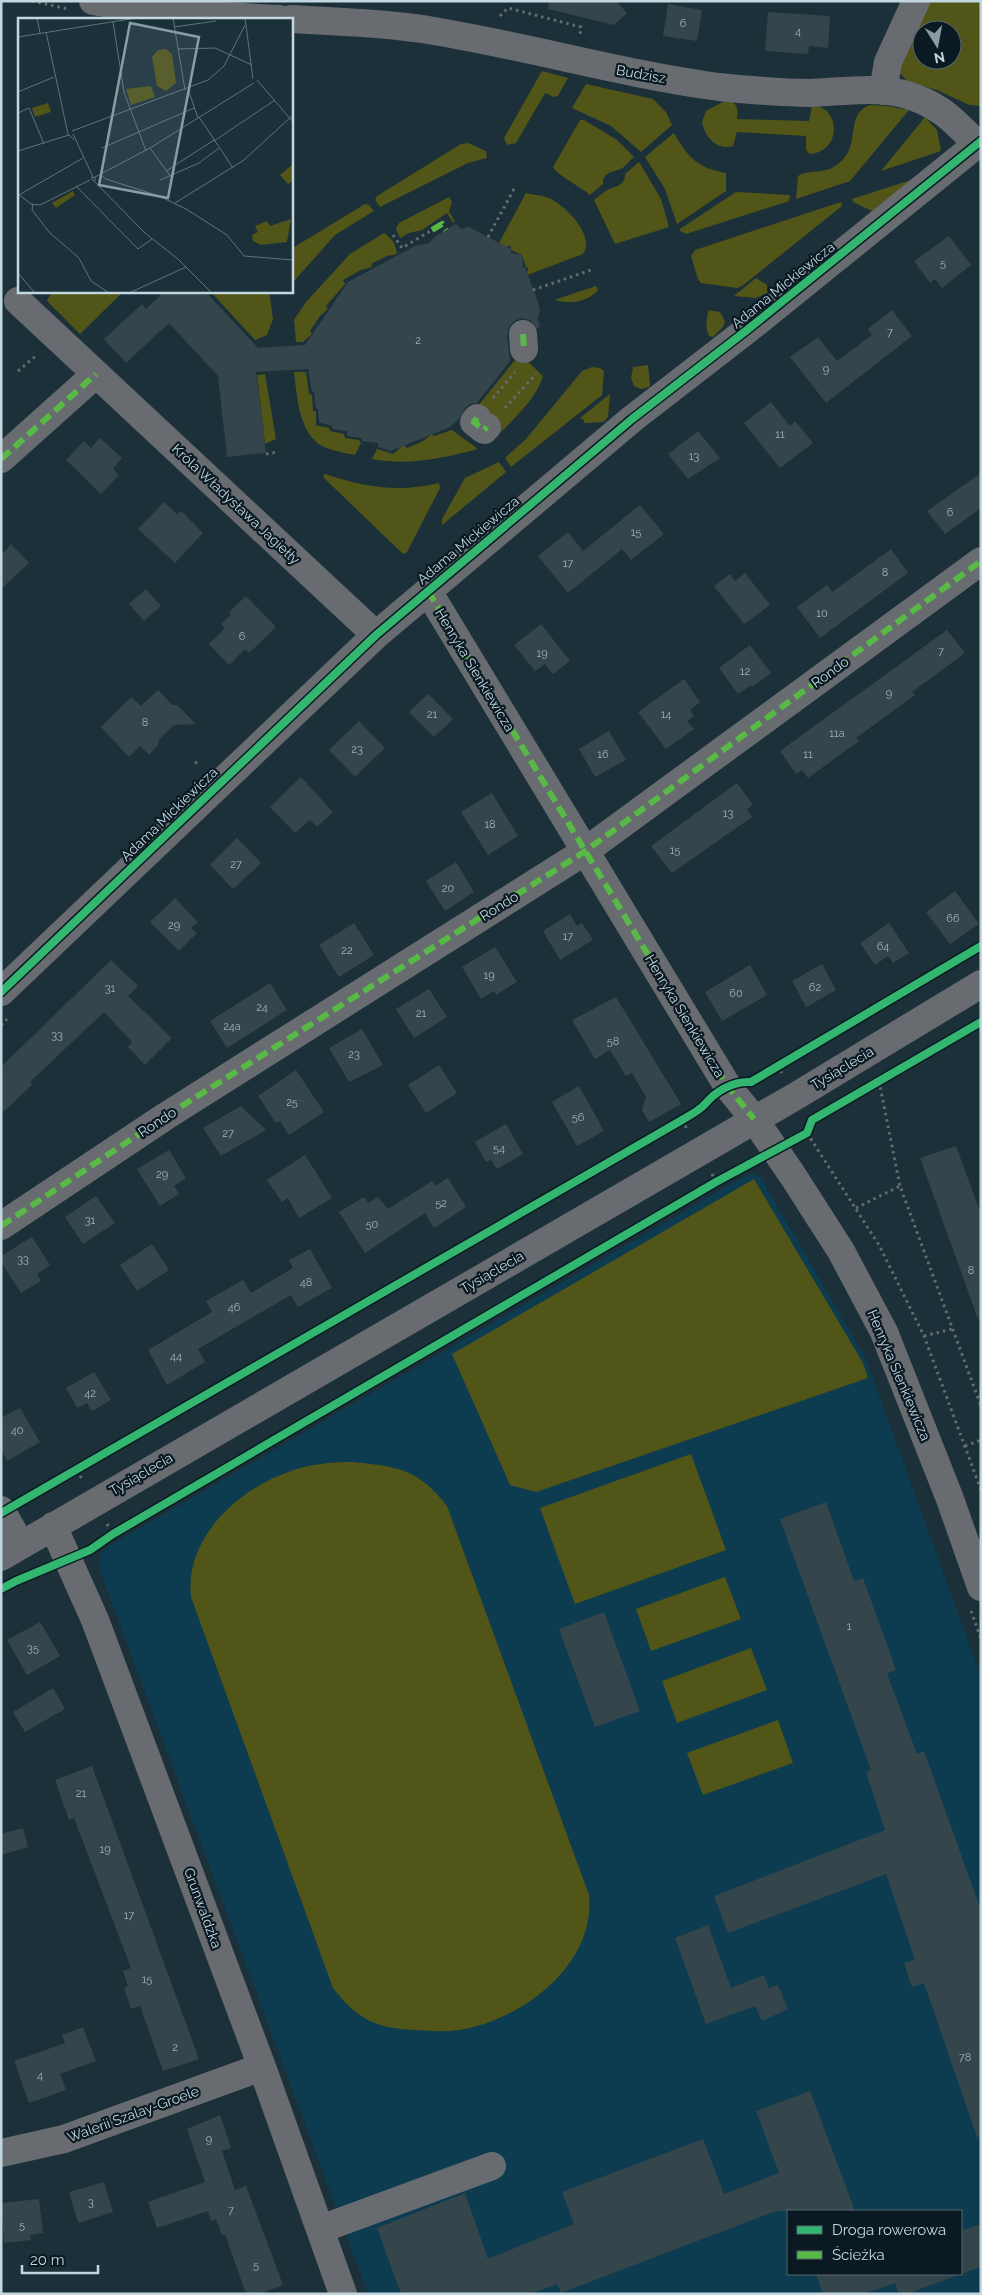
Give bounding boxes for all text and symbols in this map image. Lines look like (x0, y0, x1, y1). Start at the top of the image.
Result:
house number: 6 (680, 17, 687, 30)
inset map (18, 18, 292, 292)
north arrow (912, 20, 962, 70)
house number: 4 (795, 25, 801, 38)
text: N (933, 49, 946, 67)
street label: Budzisz (615, 62, 667, 86)
street label: Adama Mickiewicza (728, 239, 838, 331)
house number: 5 (940, 257, 946, 270)
house number: 7 (887, 326, 893, 339)
house number: 2 (415, 334, 421, 347)
house number: 9 (823, 363, 829, 376)
house number: 11 (775, 428, 785, 441)
street label: Króla Władysława Jagiełły (169, 441, 304, 568)
house number: 13 (689, 450, 699, 463)
street label: Adama Mickiewicza (414, 493, 522, 587)
house number: 6 (947, 506, 954, 519)
house number: 15 (631, 526, 641, 539)
house number: 17 (563, 557, 573, 570)
house number: 8 (882, 566, 888, 579)
street label: Henryka Sienkiewicza (432, 606, 518, 734)
house number: 10 (816, 607, 828, 620)
house number: 6 (239, 630, 246, 643)
house number: 7 (938, 645, 944, 658)
house number: 19 (536, 647, 548, 660)
street label: Rondo (808, 653, 852, 691)
house number: 12 (740, 665, 750, 678)
house number: 9 (886, 687, 892, 700)
house number: 21 (427, 708, 438, 721)
house number: 14 (661, 708, 671, 721)
house number: 8 (142, 716, 148, 729)
house number: 11a (829, 727, 845, 740)
house number: 23 (351, 743, 363, 756)
house number: 16 (597, 748, 609, 761)
house number: 11 (803, 748, 813, 761)
street label: Adama Mickiewicza (117, 764, 221, 864)
house number: 13 (723, 807, 733, 820)
house number: 18 (484, 818, 496, 831)
house number: 15 (670, 844, 680, 857)
house number: 27 (230, 858, 242, 871)
house number: 20 (442, 882, 454, 895)
street label: Rondo (477, 888, 521, 924)
house number: 66 (946, 912, 960, 925)
house number: 29 (168, 919, 180, 932)
house number: 17 (563, 930, 573, 943)
house number: 64 (877, 940, 889, 953)
house number: 22 (341, 944, 353, 957)
street label: Henryka Sienkiewicza (642, 952, 728, 1080)
house number: 19 (483, 969, 495, 982)
house number: 62 (809, 981, 821, 994)
house number: 31 (105, 982, 116, 995)
house number: 60 (729, 987, 743, 1000)
house number: 24 (256, 1001, 268, 1014)
house number: 21 (416, 1007, 427, 1020)
house number: 24a (223, 1020, 241, 1033)
house number: 33 (51, 1029, 63, 1042)
house number: 58 (607, 1035, 619, 1048)
street label: Tysiąclecia (808, 1043, 876, 1093)
house number: 23 (348, 1048, 360, 1061)
house number: 25 (286, 1096, 298, 1109)
street label: Rondo (135, 1104, 179, 1140)
house number: 56 (572, 1111, 585, 1124)
house number: 27 (222, 1127, 234, 1140)
house number: 54 (493, 1142, 505, 1155)
house number: 29 (156, 1168, 168, 1181)
house number: 52 (435, 1197, 447, 1210)
house number: 31 (85, 1214, 96, 1227)
house number: 50 (366, 1218, 379, 1231)
street label: Tysiąclecia (458, 1247, 526, 1297)
house number: 33 (17, 1253, 29, 1266)
house number: 8 (968, 1264, 974, 1277)
house number: 48 (300, 1276, 312, 1289)
house number: 46 (228, 1301, 241, 1314)
street label: Henryka Sienkiewicza (864, 1307, 934, 1443)
house number: 44 (170, 1350, 182, 1363)
house number: 42 (84, 1387, 96, 1400)
house number: 40 (11, 1424, 24, 1437)
street label: Tysiąclecia (107, 1449, 175, 1499)
house number: 1 (847, 1620, 852, 1633)
house number: 35 (27, 1642, 39, 1655)
house number: 21 (76, 1787, 87, 1800)
house number: 19 (99, 1843, 111, 1856)
street label: Grunwaldzka (181, 1866, 225, 1950)
house number: 17 (124, 1909, 134, 1922)
house number: 15 (142, 1973, 152, 1986)
house number: 2 (172, 2041, 178, 2054)
house number: 78 (959, 2051, 971, 2064)
house number: 4 (37, 2069, 43, 2082)
street label: Walerii Szalay-Groele (65, 2083, 201, 2145)
house number: 9 (206, 2133, 212, 2146)
house number: 3 (88, 2196, 94, 2209)
house number: 7 (228, 2204, 234, 2217)
legend (787, 2210, 962, 2275)
house number: 5 (19, 2219, 25, 2232)
text: Droga rowerowa (832, 2221, 946, 2239)
scale bar (22, 2242, 99, 2274)
text: Ścieżka (832, 2246, 885, 2264)
text: 20 m (30, 2251, 65, 2269)
house number: 5 (253, 2259, 259, 2272)

